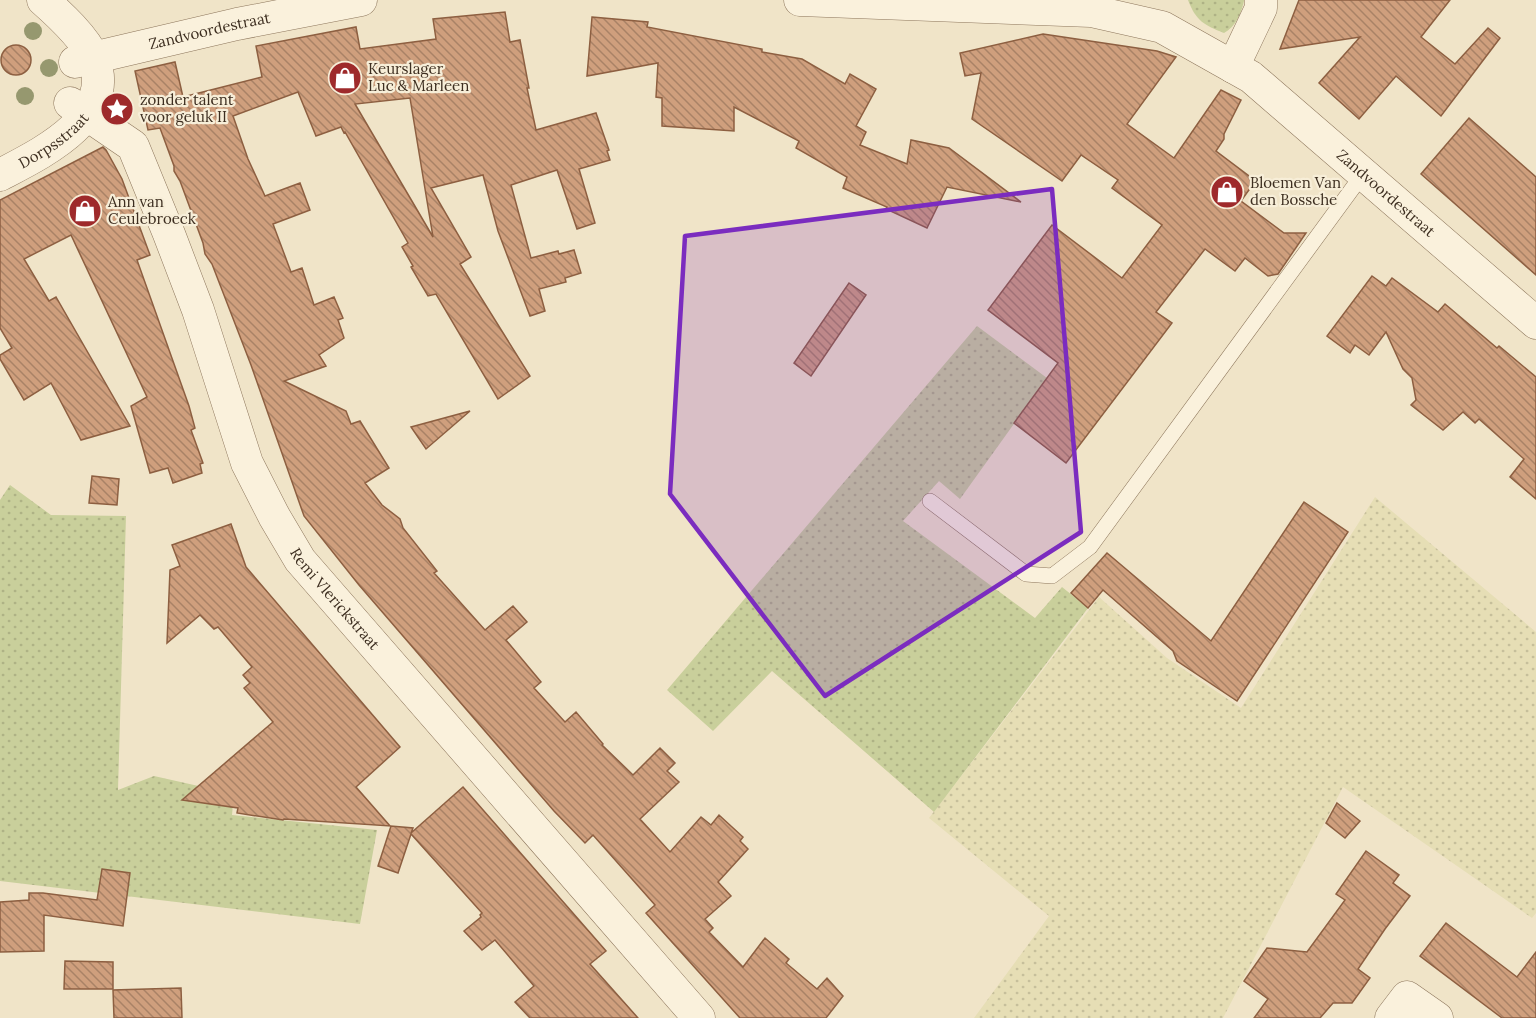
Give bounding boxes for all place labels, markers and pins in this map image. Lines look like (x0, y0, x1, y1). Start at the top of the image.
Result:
place label: Keurslager Luc & Marleen (368, 59, 469, 95)
shop icon: Keurslager Luc & Marleen (327, 60, 363, 96)
place label: zonder talent voor geluk II (140, 90, 234, 126)
place icon: zonder talent voor geluk II (99, 91, 135, 127)
place label: Bloemen Van den Bossche (1250, 173, 1341, 209)
shop icon: Bloemen Van den Bossche (1209, 174, 1245, 210)
place label: Ann van Ceulebroeck (107, 192, 196, 228)
shop icon: Ann van Ceulebroeck (67, 193, 103, 229)

